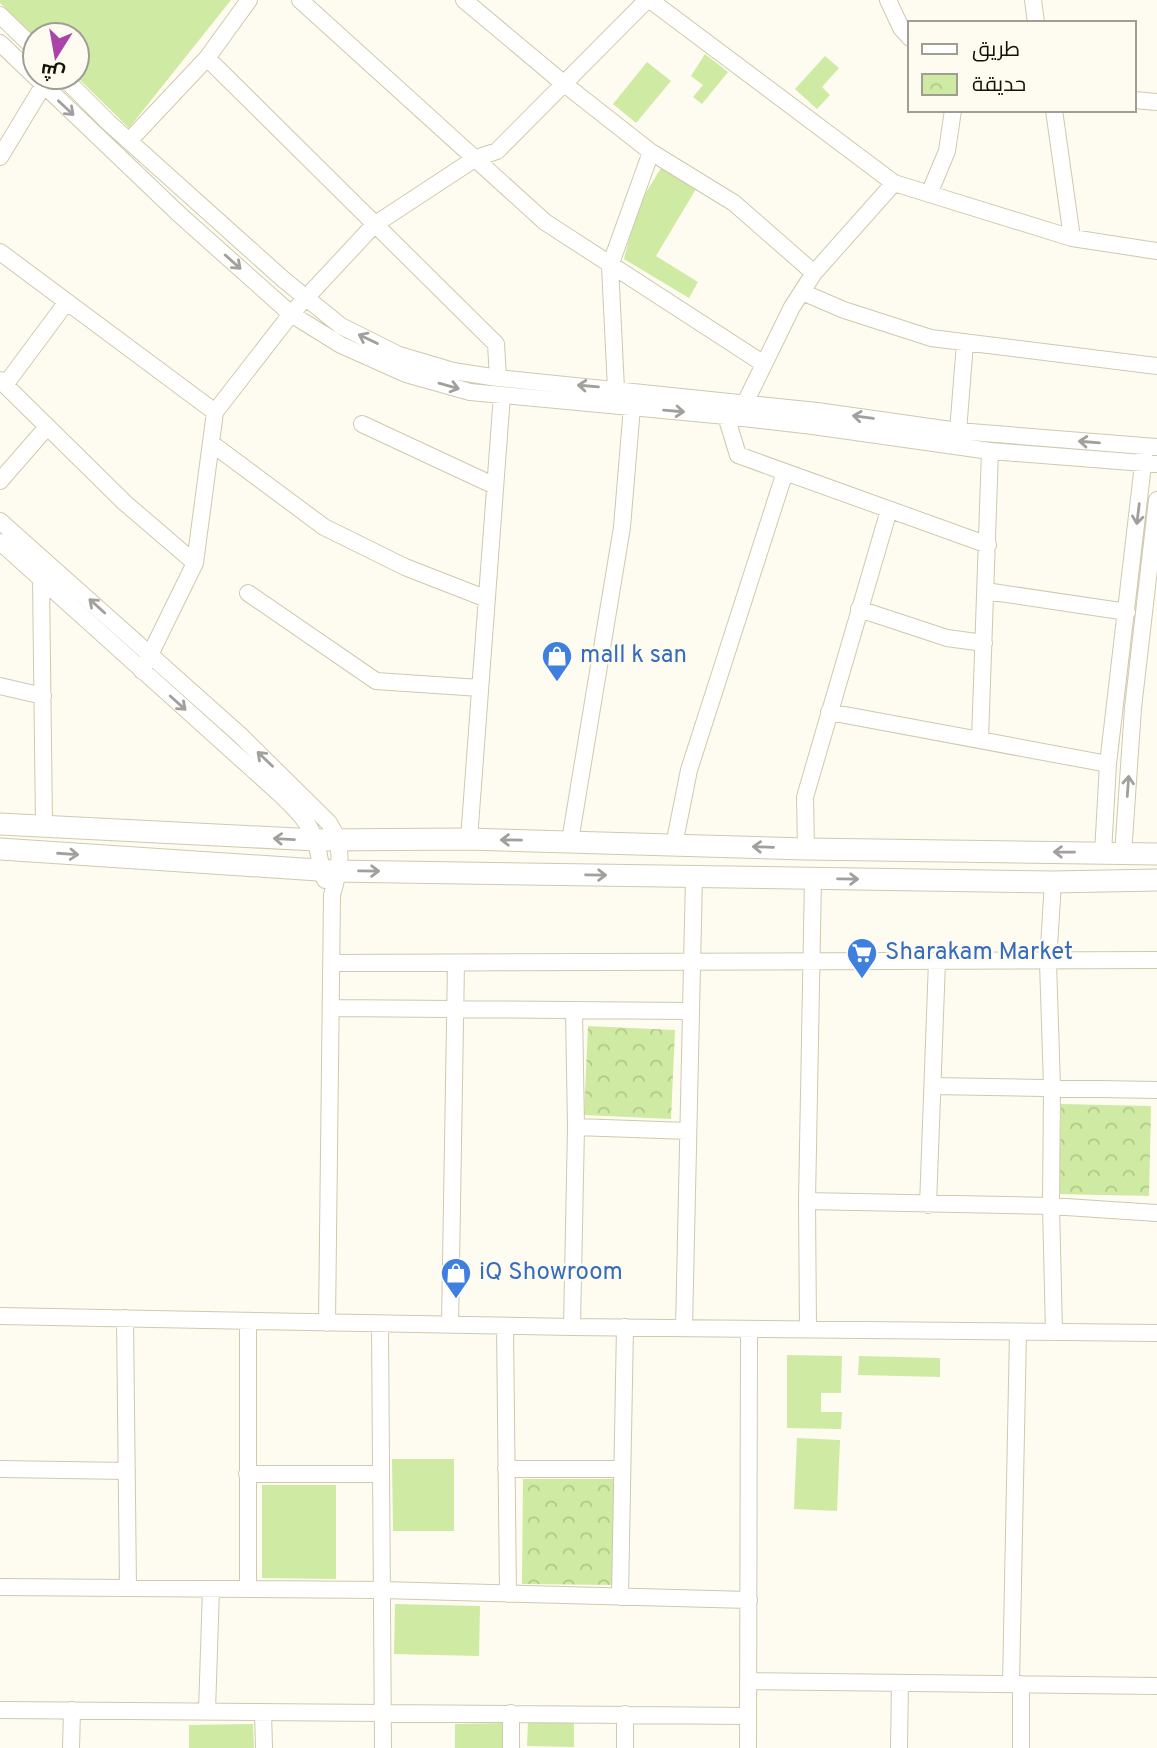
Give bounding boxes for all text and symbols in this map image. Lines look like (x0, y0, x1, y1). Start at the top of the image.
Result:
north arrow (21, 21, 91, 91)
legend (908, 21, 1136, 112)
text: طريق (972, 37, 1020, 64)
text: ش (39, 57, 67, 85)
text: حديقة (972, 72, 1026, 99)
one-way arrow (57, 99, 74, 116)
one-way arrow (224, 254, 242, 270)
one-way arrow (358, 332, 379, 346)
one-way arrow (437, 380, 459, 393)
one-way arrow (577, 380, 600, 393)
one-way arrow (663, 405, 685, 418)
one-way arrow (852, 411, 875, 424)
one-way arrow (1078, 435, 1101, 448)
one-way arrow (1131, 502, 1144, 525)
one-way arrow (88, 598, 106, 614)
shop icon: mall k san (540, 639, 574, 683)
place label: mall k san (580, 641, 687, 671)
one-way arrow (169, 695, 187, 711)
one-way arrow (257, 750, 274, 767)
one-way arrow (1122, 775, 1135, 798)
one-way arrow (273, 832, 296, 845)
one-way arrow (500, 833, 523, 846)
one-way arrow (752, 841, 775, 854)
one-way arrow (1053, 846, 1076, 859)
one-way arrow (56, 847, 79, 860)
one-way arrow (357, 865, 380, 878)
one-way arrow (584, 868, 607, 882)
one-way arrow (836, 872, 859, 885)
supermarket icon: Sharakam Market (845, 936, 879, 980)
place label: Sharakam Market (885, 938, 1073, 968)
shop icon: iQ Showroom (439, 1256, 473, 1300)
place label: iQ Showroom (479, 1258, 623, 1288)

